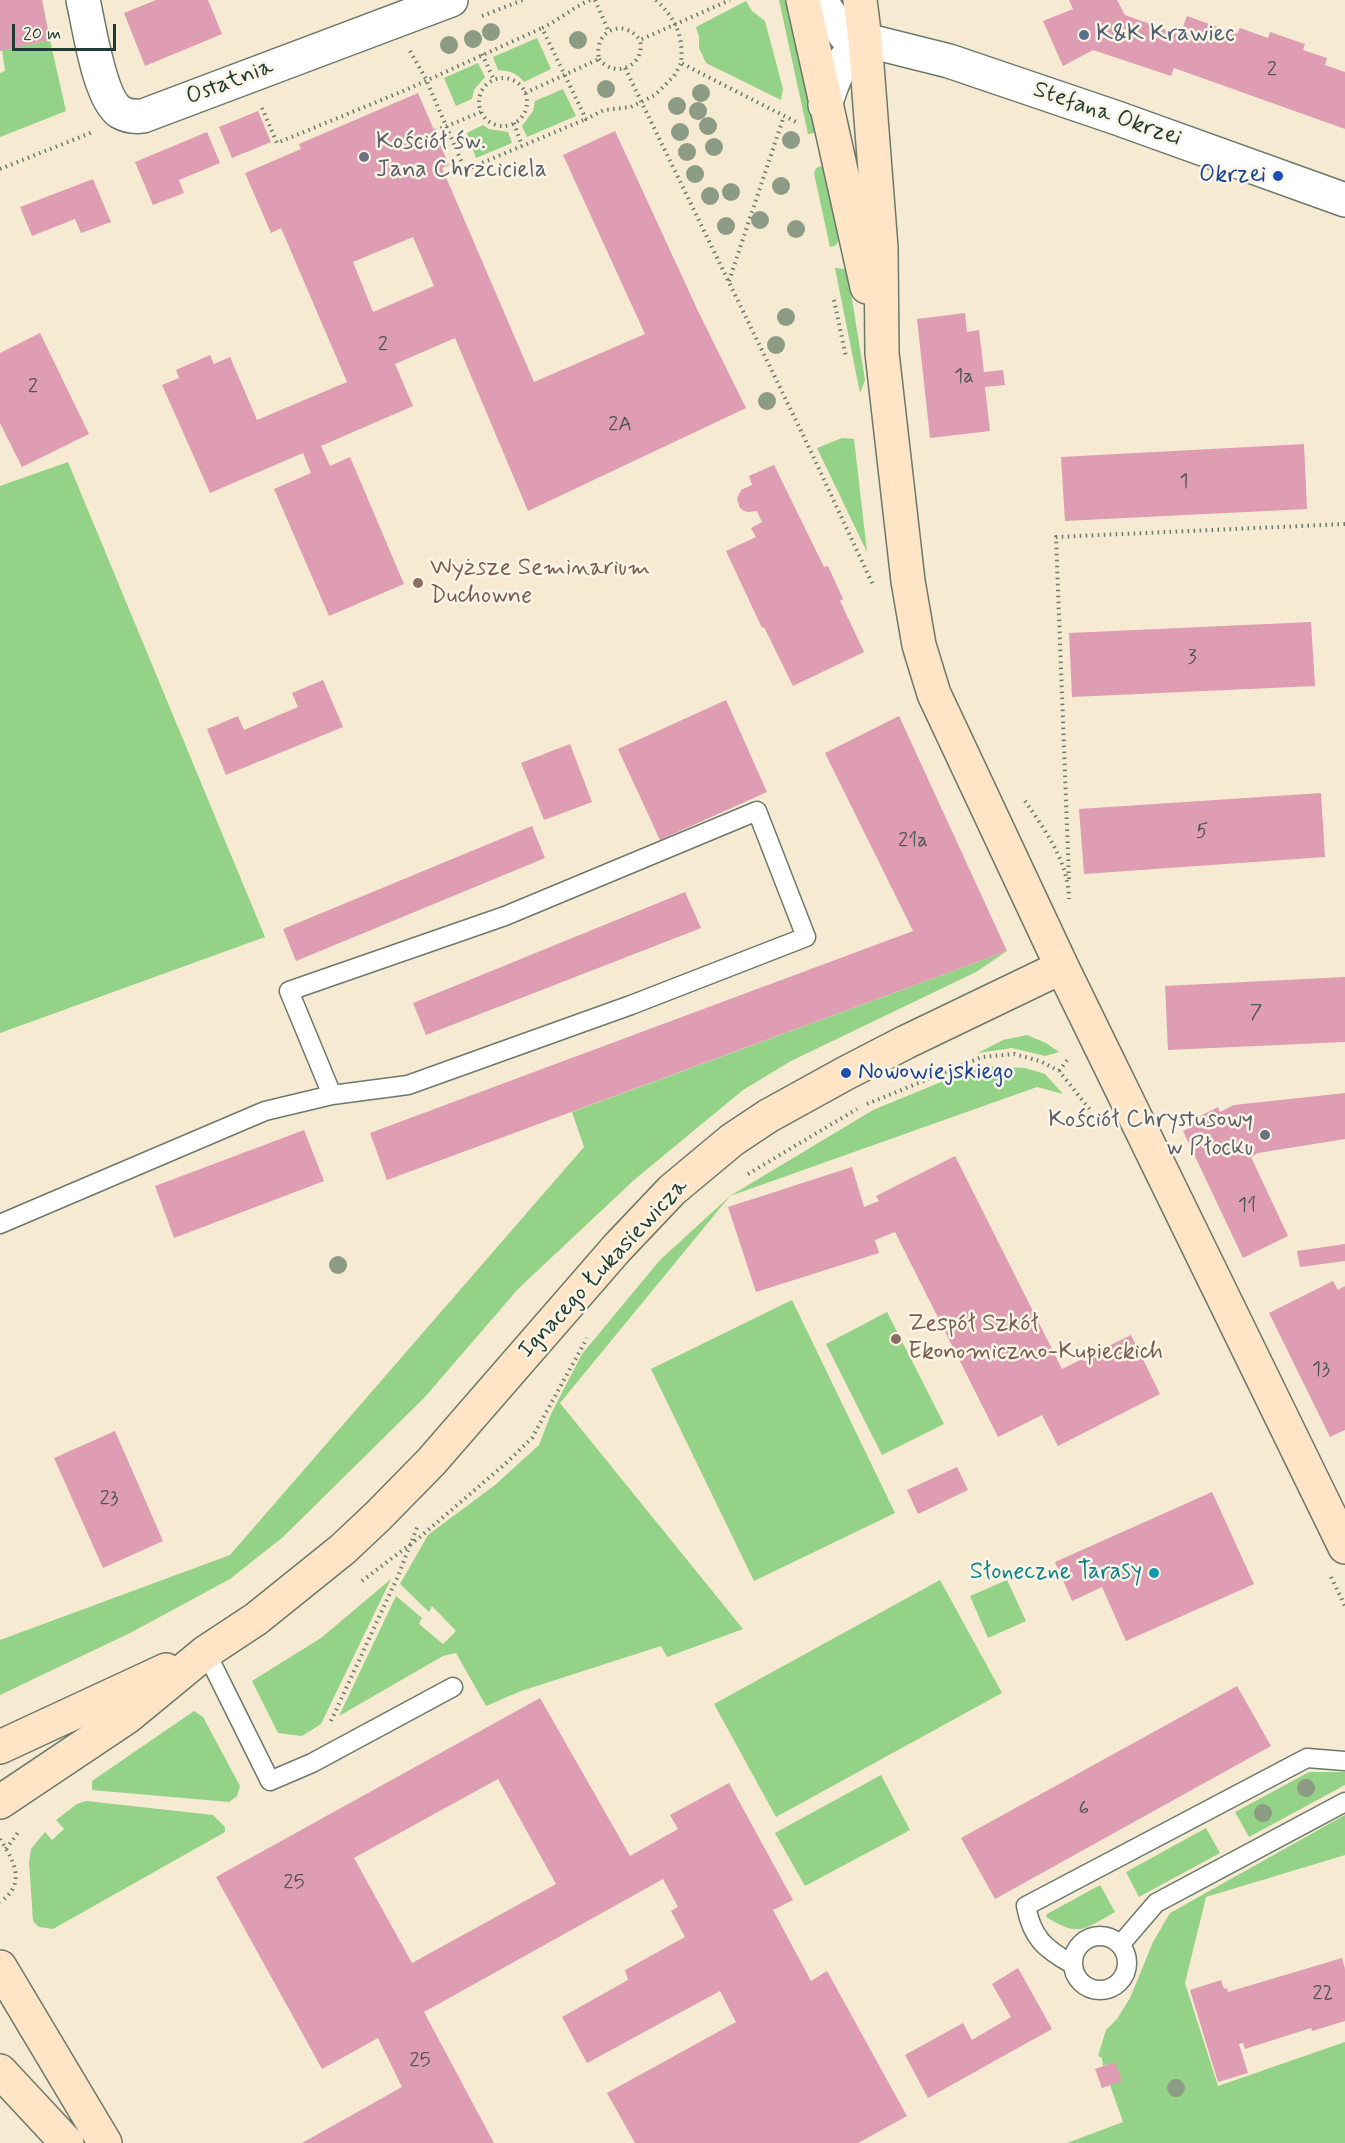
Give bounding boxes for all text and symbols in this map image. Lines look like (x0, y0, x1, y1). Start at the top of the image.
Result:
scale bar (15, 12, 118, 50)
place label: K&K Krawiec (1096, 21, 1235, 49)
text: 20 m (23, 22, 61, 46)
marker: K&K Krawiec (1077, 28, 1091, 42)
street label: Ostatnia (182, 53, 278, 113)
house number: 2 (1267, 58, 1277, 84)
street label: Stefana Okrzei (1029, 76, 1185, 154)
place label: Kościół św. Jana Chrzciciela (376, 129, 547, 185)
marker: Kościół św. Jana Chrzciciela (357, 150, 371, 164)
place label: Okrzei (1199, 162, 1266, 190)
marker: Okrzei (1271, 169, 1285, 183)
house number: 2 (378, 333, 388, 359)
house number: 1a (954, 365, 974, 391)
house number: 2 (28, 375, 38, 401)
house number: 2A (608, 413, 632, 439)
house number: 1 (1179, 470, 1189, 496)
place label: Wyższe Seminarium Duchowne (430, 555, 650, 611)
marker: Wyższe Seminarium Duchowne (411, 576, 425, 590)
house number: 3 (1187, 646, 1197, 672)
house number: 5 (1196, 820, 1208, 846)
house number: 21a (898, 829, 928, 855)
house number: 7 (1250, 1001, 1262, 1027)
place label: Nowowiejskiego (858, 1059, 1014, 1087)
marker: Nowowiejskiego (839, 1066, 853, 1080)
place label: Kościół Chrystusowy w Płocku (1048, 1107, 1253, 1163)
marker: Kościół Chrystusowy w Płocku (1258, 1128, 1272, 1142)
street label: Ignacego Łukasiewicza (513, 1173, 695, 1365)
house number: 11 (1238, 1194, 1256, 1220)
place label: Zespół Szkół Ekonomiczno-Kupieckich (908, 1311, 1163, 1367)
marker: Zespół Szkół Ekonomiczno-Kupieckich (889, 1332, 903, 1346)
house number: 13 (1312, 1358, 1330, 1384)
house number: 23 (99, 1487, 119, 1513)
place label: Słoneczne Tarasy (970, 1559, 1142, 1587)
marker: Słoneczne Tarasy (1147, 1566, 1161, 1580)
house number: 6 (1079, 1797, 1089, 1823)
house number: 25 (283, 1871, 305, 1897)
house number: 22 (1312, 1982, 1334, 2008)
house number: 25 (409, 2049, 431, 2075)

